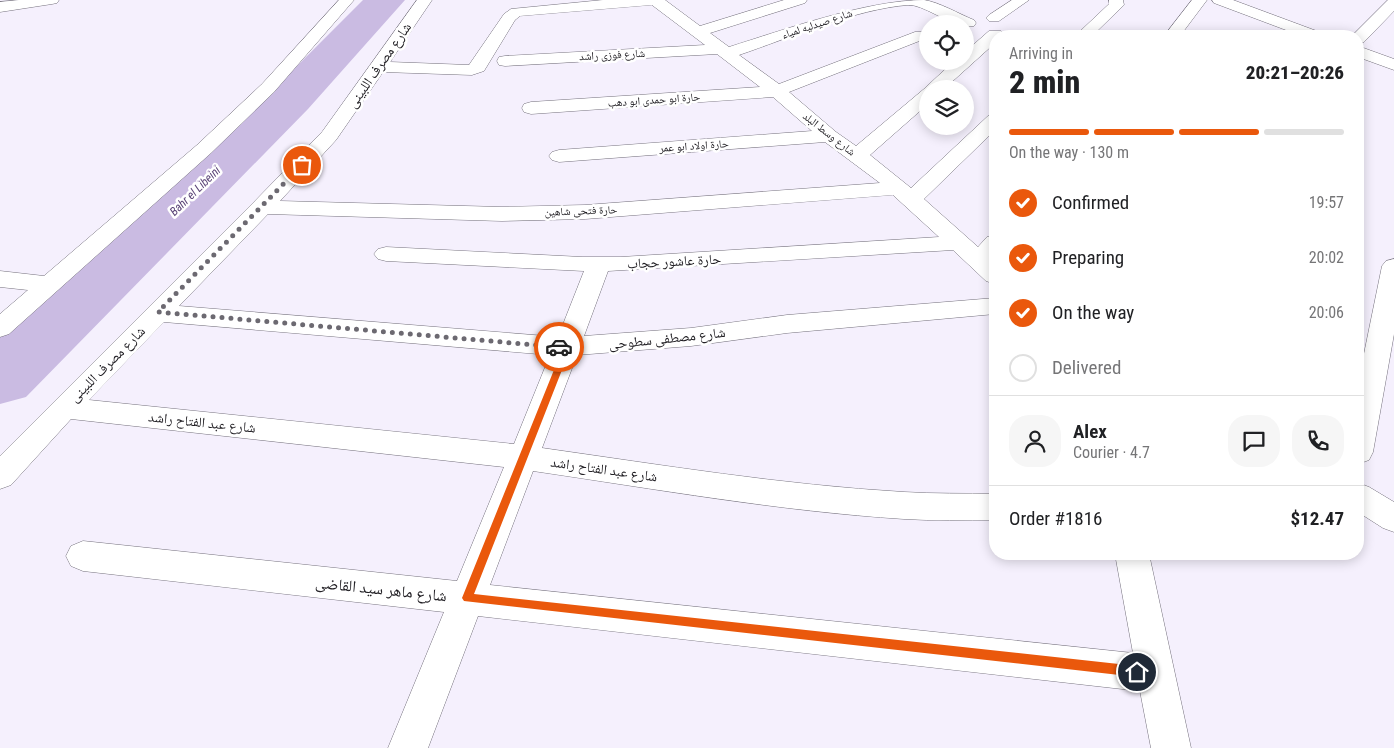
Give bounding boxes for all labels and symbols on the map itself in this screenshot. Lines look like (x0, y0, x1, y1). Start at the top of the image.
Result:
street label: شارع صيدليه لمياء (780, 6, 854, 42)
street label: شارع مصرف اللبينى (344, 19, 416, 112)
street label: شارع فوزى راشد (579, 47, 645, 63)
street label: حارة ابو حمدى ابو دهب (607, 90, 701, 110)
street label: شارع وسط البلد (800, 109, 858, 159)
street label: حارة اولاد ابو عمر (658, 137, 729, 155)
pin (281, 144, 323, 186)
water label: Bahr el Libeini (167, 163, 223, 219)
street label: حارة فتحى شاهين (544, 203, 618, 219)
street label: حارة عاشور حجاب (626, 251, 722, 272)
courier (534, 322, 584, 372)
street label: شارع مصرف اللبينى (66, 323, 150, 407)
street label: شارع مصطفى سطوحى (608, 324, 726, 354)
street label: شارع عبد الفتاح راشد (147, 408, 256, 438)
street label: شارع عبد الفتاح راشد (549, 454, 659, 486)
street label: شارع ماهر سيد القاضى (314, 573, 448, 606)
pin (1116, 651, 1158, 693)

